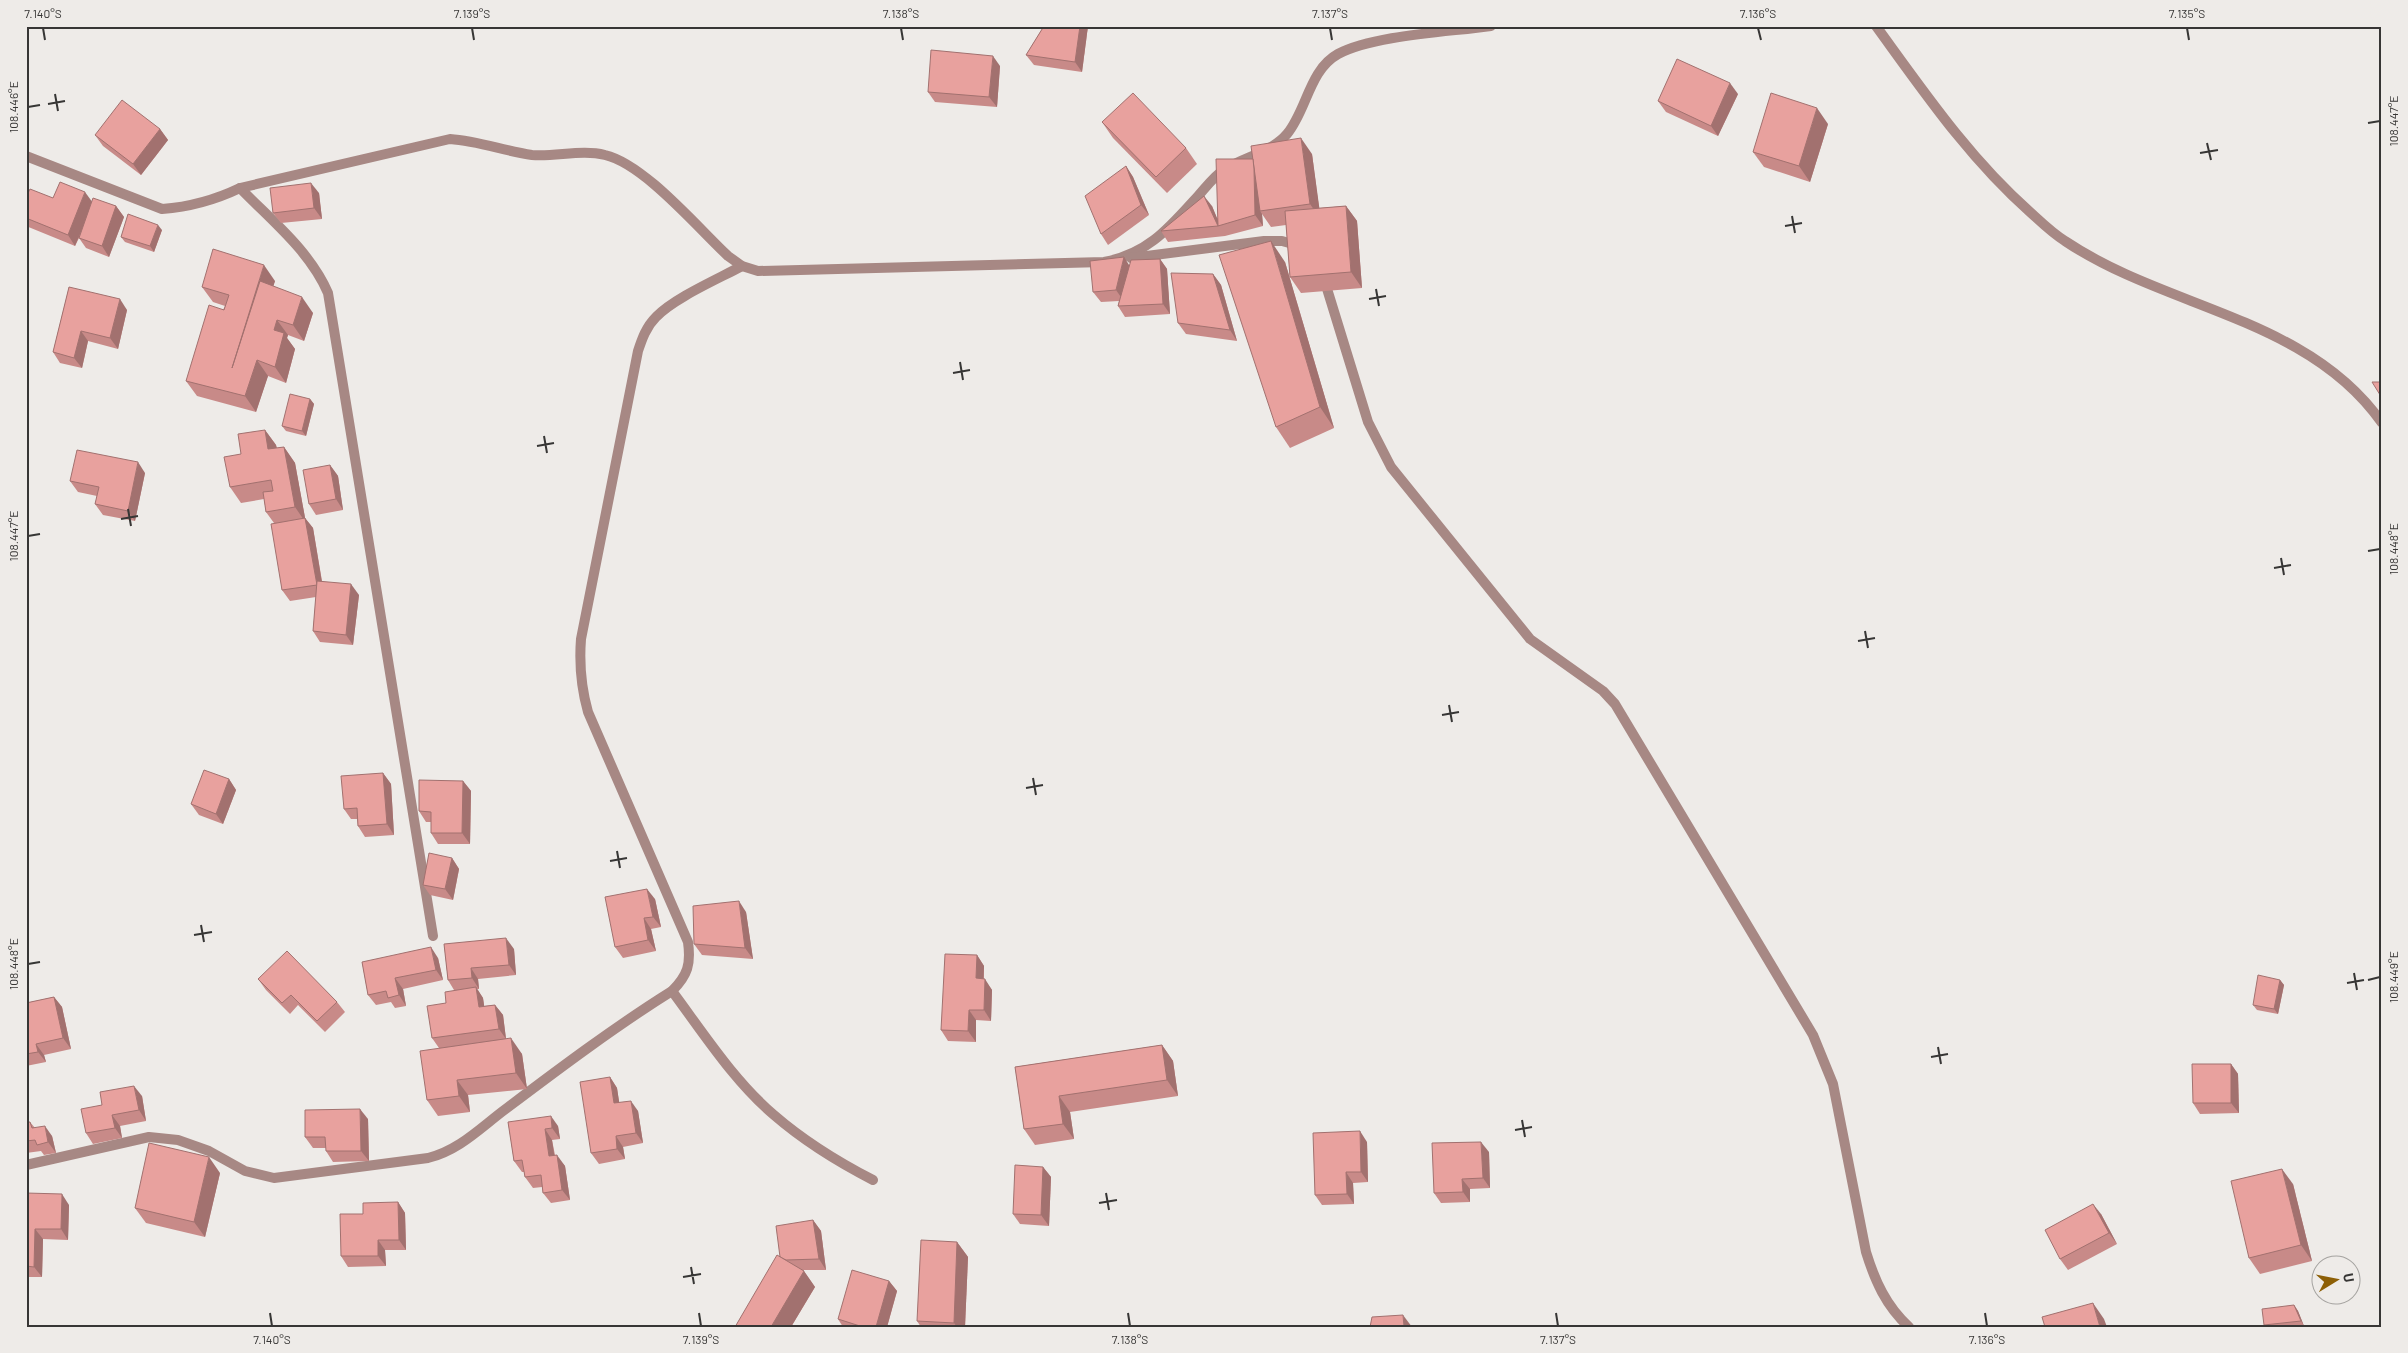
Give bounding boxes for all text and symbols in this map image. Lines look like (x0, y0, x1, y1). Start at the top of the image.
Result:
text: 7.140°S (24, 6, 62, 20)
text: 7.139°S (454, 6, 490, 20)
text: 7.138°S (883, 6, 919, 20)
text: 7.137°S (1312, 6, 1348, 20)
text: 7.136°S (1740, 6, 1776, 20)
text: 7.135°S (2169, 6, 2205, 20)
text: 108.446°E (6, 81, 20, 133)
text: 108.447°E (2386, 96, 2400, 146)
text: 108.447°E (6, 511, 20, 561)
text: 108.448°E (2386, 523, 2400, 575)
text: 108.448°E (6, 938, 20, 990)
text: 108.449°E (2386, 951, 2400, 1003)
north arrow (2310, 1256, 2360, 1306)
text: U (2340, 1272, 2358, 1284)
text: 7.140°S (253, 1332, 291, 1346)
text: 7.139°S (683, 1332, 719, 1346)
text: 7.138°S (1112, 1332, 1148, 1346)
text: 7.137°S (1540, 1332, 1576, 1346)
text: 7.136°S (1969, 1332, 2005, 1346)

